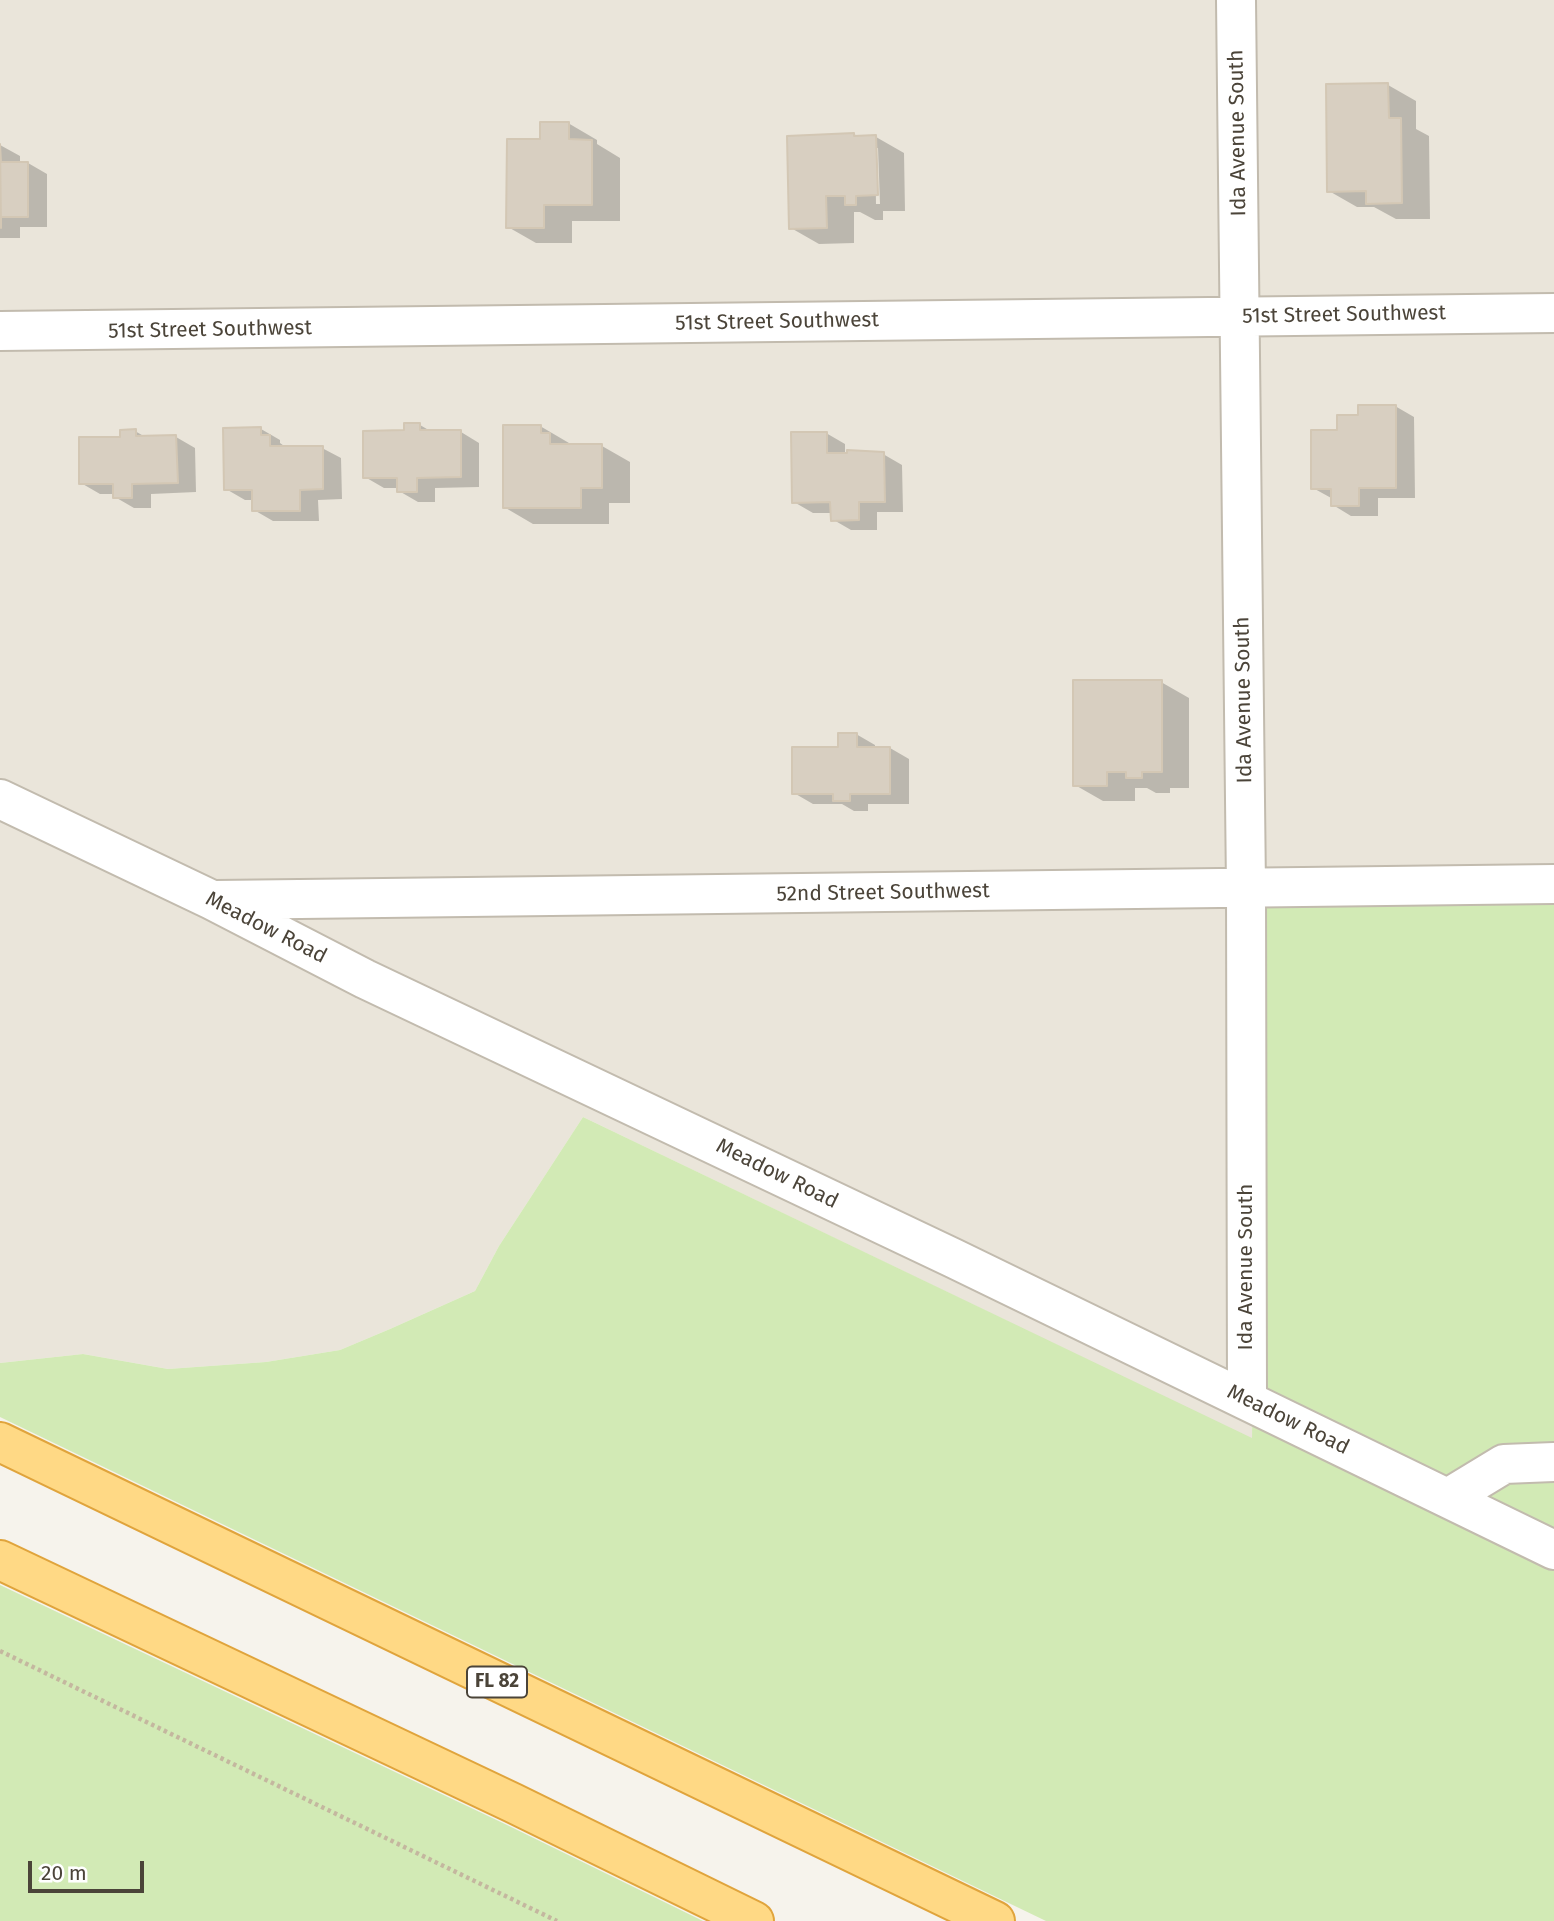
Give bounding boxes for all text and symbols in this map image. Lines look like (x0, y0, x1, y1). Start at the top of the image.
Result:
street label: Ida Avenue South (1224, 49, 1252, 217)
street label: 51st Street Southwest (1242, 301, 1446, 329)
street label: 51st Street Southwest (675, 308, 879, 336)
street label: 51st Street Southwest (108, 316, 312, 344)
street label: Ida Avenue South (1230, 616, 1258, 784)
street label: 52nd Street Southwest (776, 879, 990, 907)
street label: Meadow Road (201, 887, 331, 969)
street label: Meadow Road (712, 1134, 842, 1214)
street label: Ida Avenue South (1233, 1184, 1259, 1350)
street label: Meadow Road (1223, 1380, 1353, 1460)
road number: FL 82 (467, 1666, 527, 1698)
scale bar (32, 1848, 147, 1892)
text: 20 m (41, 1860, 87, 1886)

